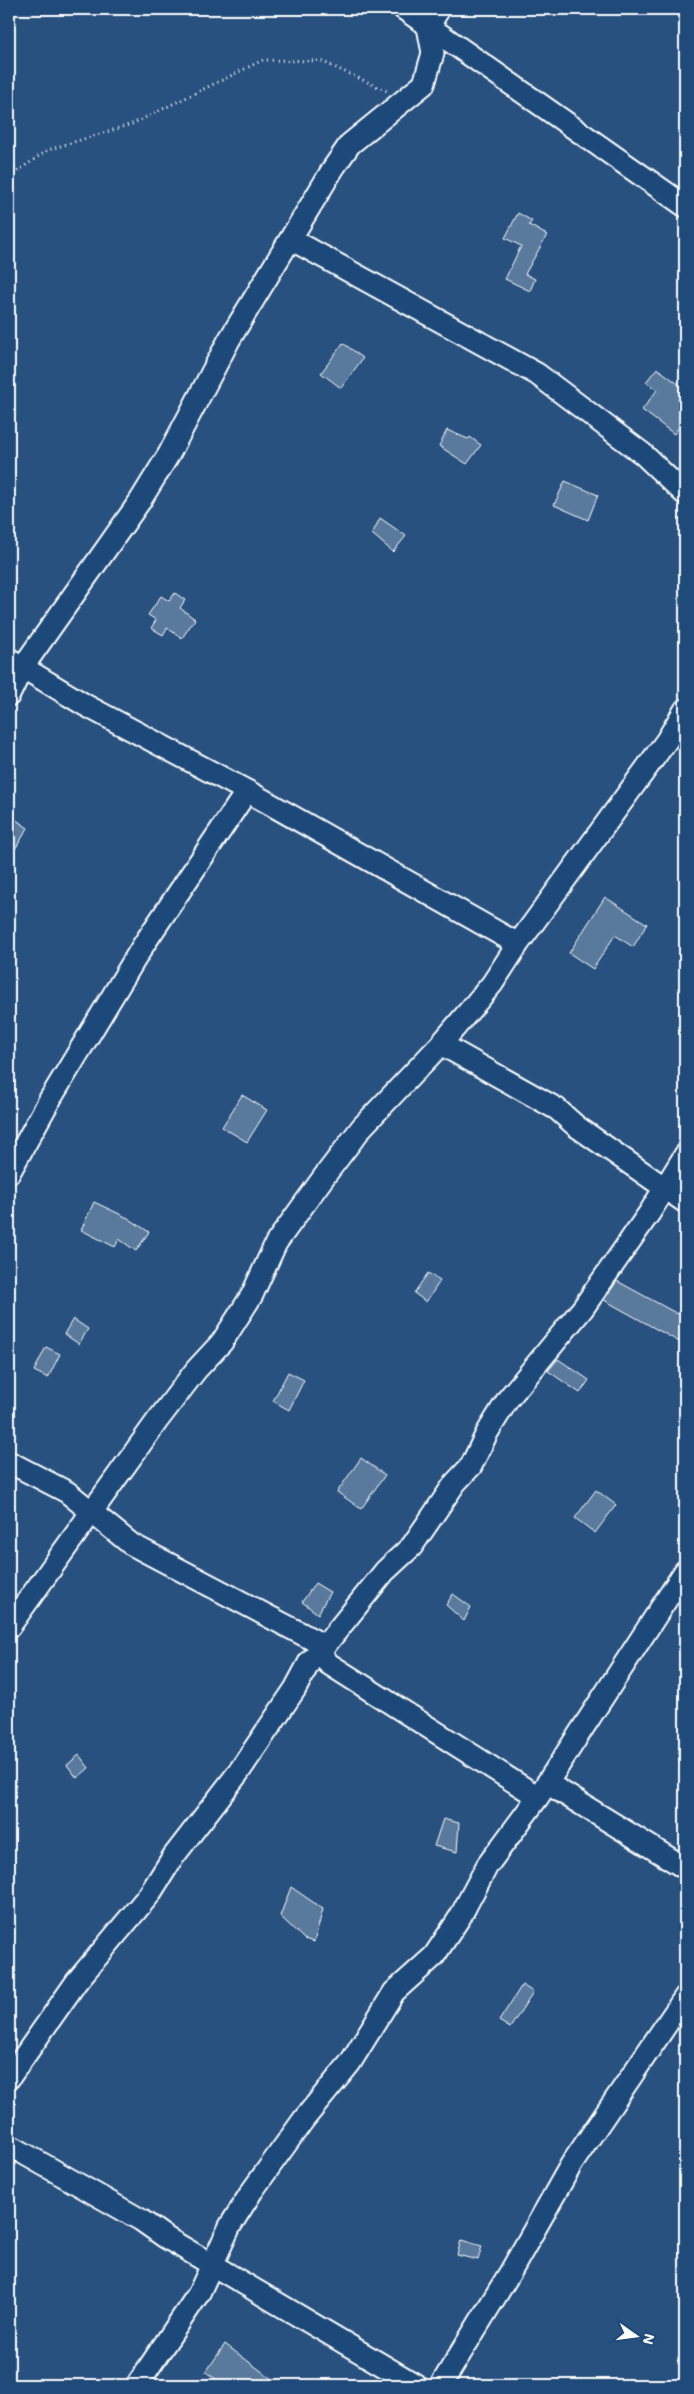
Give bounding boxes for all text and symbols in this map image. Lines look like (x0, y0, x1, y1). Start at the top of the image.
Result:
north arrow (612, 2312, 662, 2362)
text: N (639, 2332, 660, 2347)

